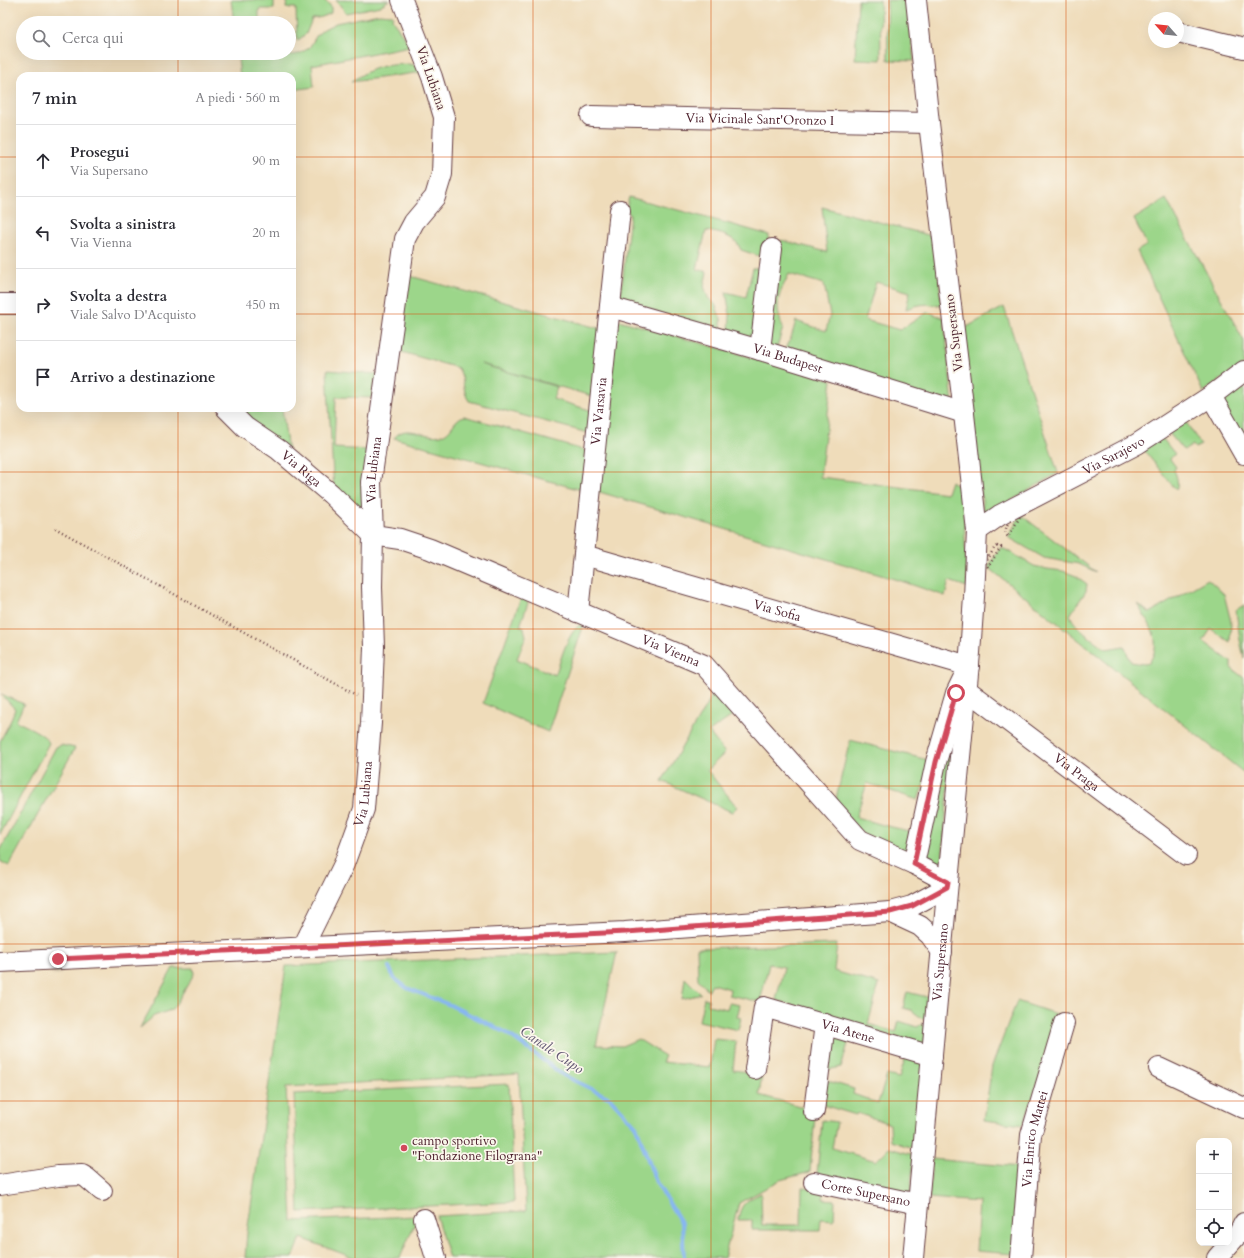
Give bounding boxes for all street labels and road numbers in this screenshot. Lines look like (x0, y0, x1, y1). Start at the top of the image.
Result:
street label: Via Lubiana (412, 44, 450, 113)
street label: Via Vicinale Sant'Oronzo I (685, 109, 834, 130)
street label: Via Supersano (940, 293, 968, 373)
street label: Via Budapest (751, 339, 825, 378)
street label: Via Varsavia (586, 376, 612, 446)
street label: Via Sarajevo (1079, 432, 1148, 480)
street label: Via Lubiana (362, 435, 386, 503)
street label: Via Riga (277, 446, 326, 491)
street label: Via Sofia (751, 595, 803, 626)
street label: Via Vienna (639, 631, 703, 671)
street label: Via Praga (1050, 749, 1103, 796)
street label: Via Lubiana (349, 760, 377, 829)
street label: Via Supersano (928, 923, 953, 1002)
street label: Via Atene (819, 1015, 877, 1048)
street label: Via Enrico Mattei (1018, 1088, 1053, 1188)
street label: Corte Supersano (820, 1175, 912, 1211)

